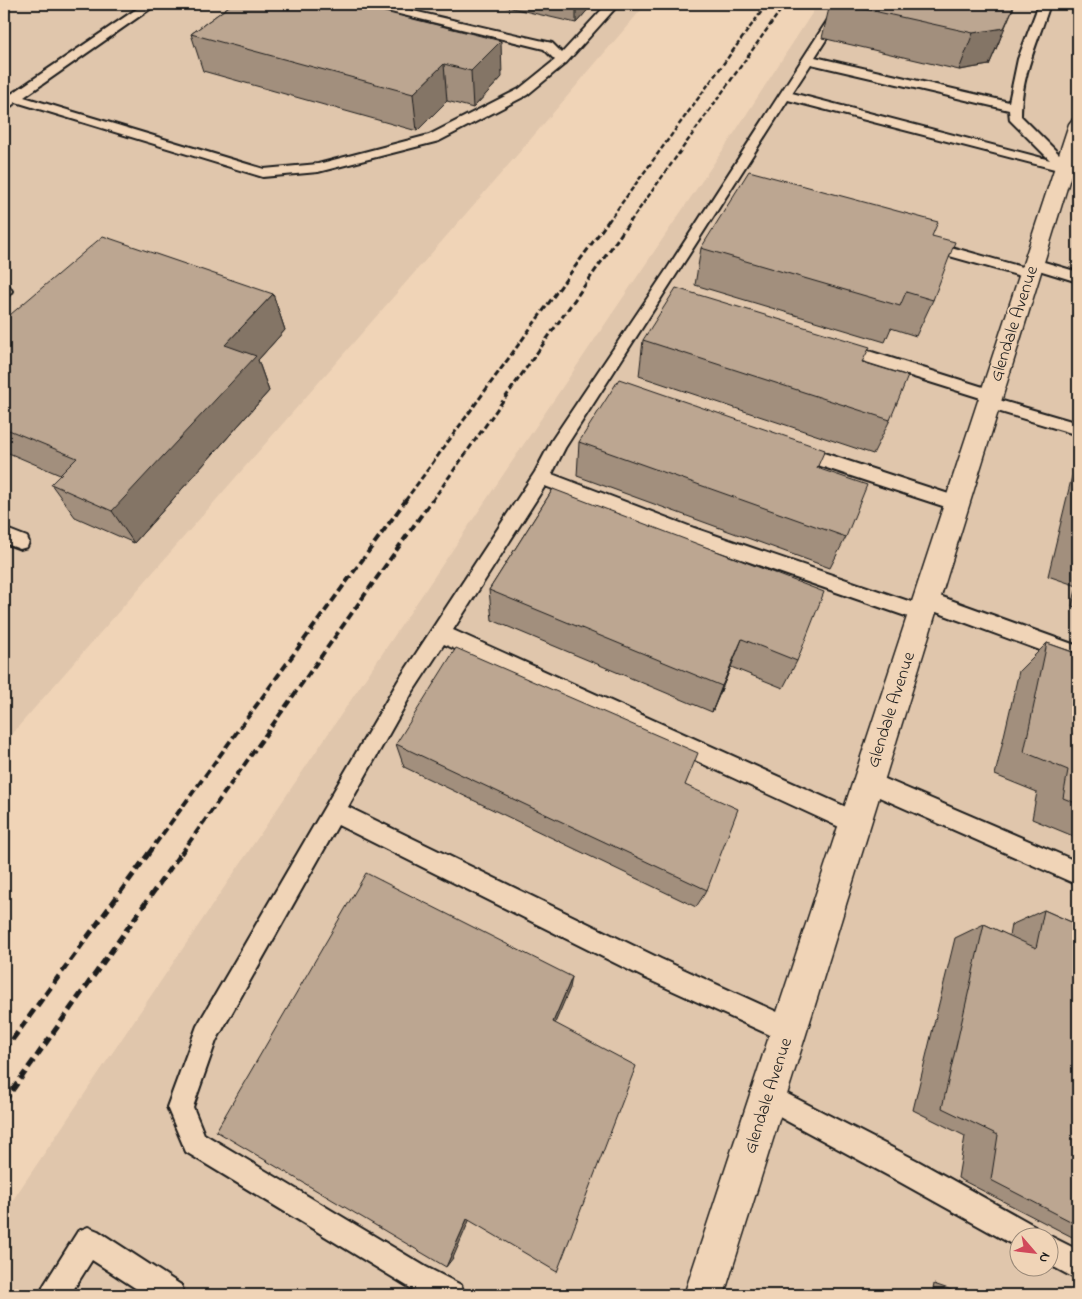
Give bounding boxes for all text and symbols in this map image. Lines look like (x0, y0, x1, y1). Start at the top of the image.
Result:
street label: Glendale Avenue (984, 262, 1046, 385)
street label: Glendale Avenue (861, 648, 923, 771)
street label: Glendale Avenue (738, 1034, 800, 1157)
north arrow (1010, 1226, 1060, 1276)
text: N (1033, 1248, 1056, 1267)

